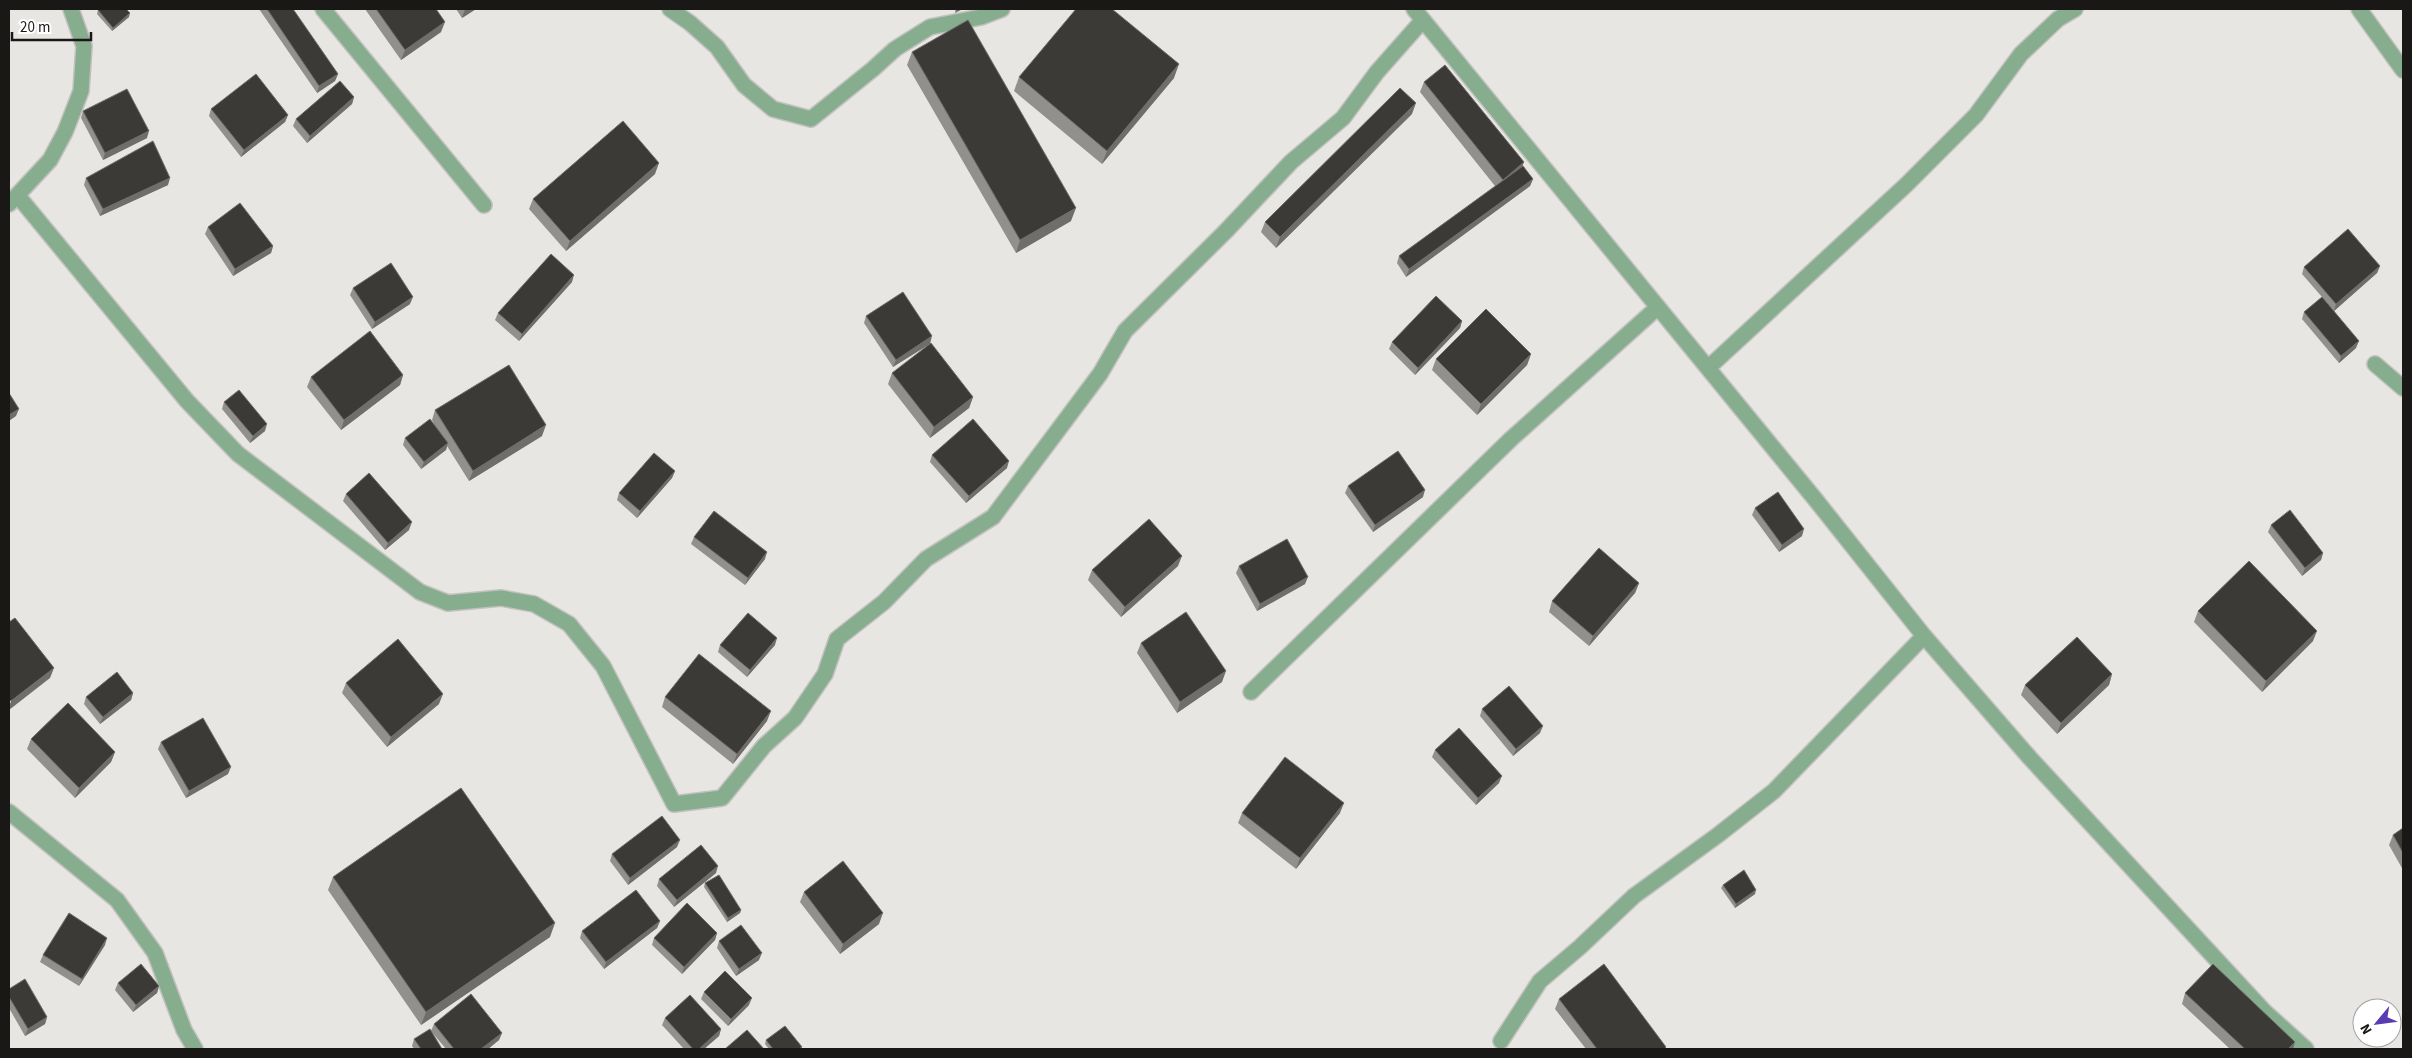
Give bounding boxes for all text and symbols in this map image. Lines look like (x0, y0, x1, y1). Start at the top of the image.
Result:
scale bar (12, 10, 91, 42)
text: 20 m (20, 17, 50, 38)
north arrow (2352, 998, 2402, 1048)
text: N (2356, 1020, 2378, 1038)

